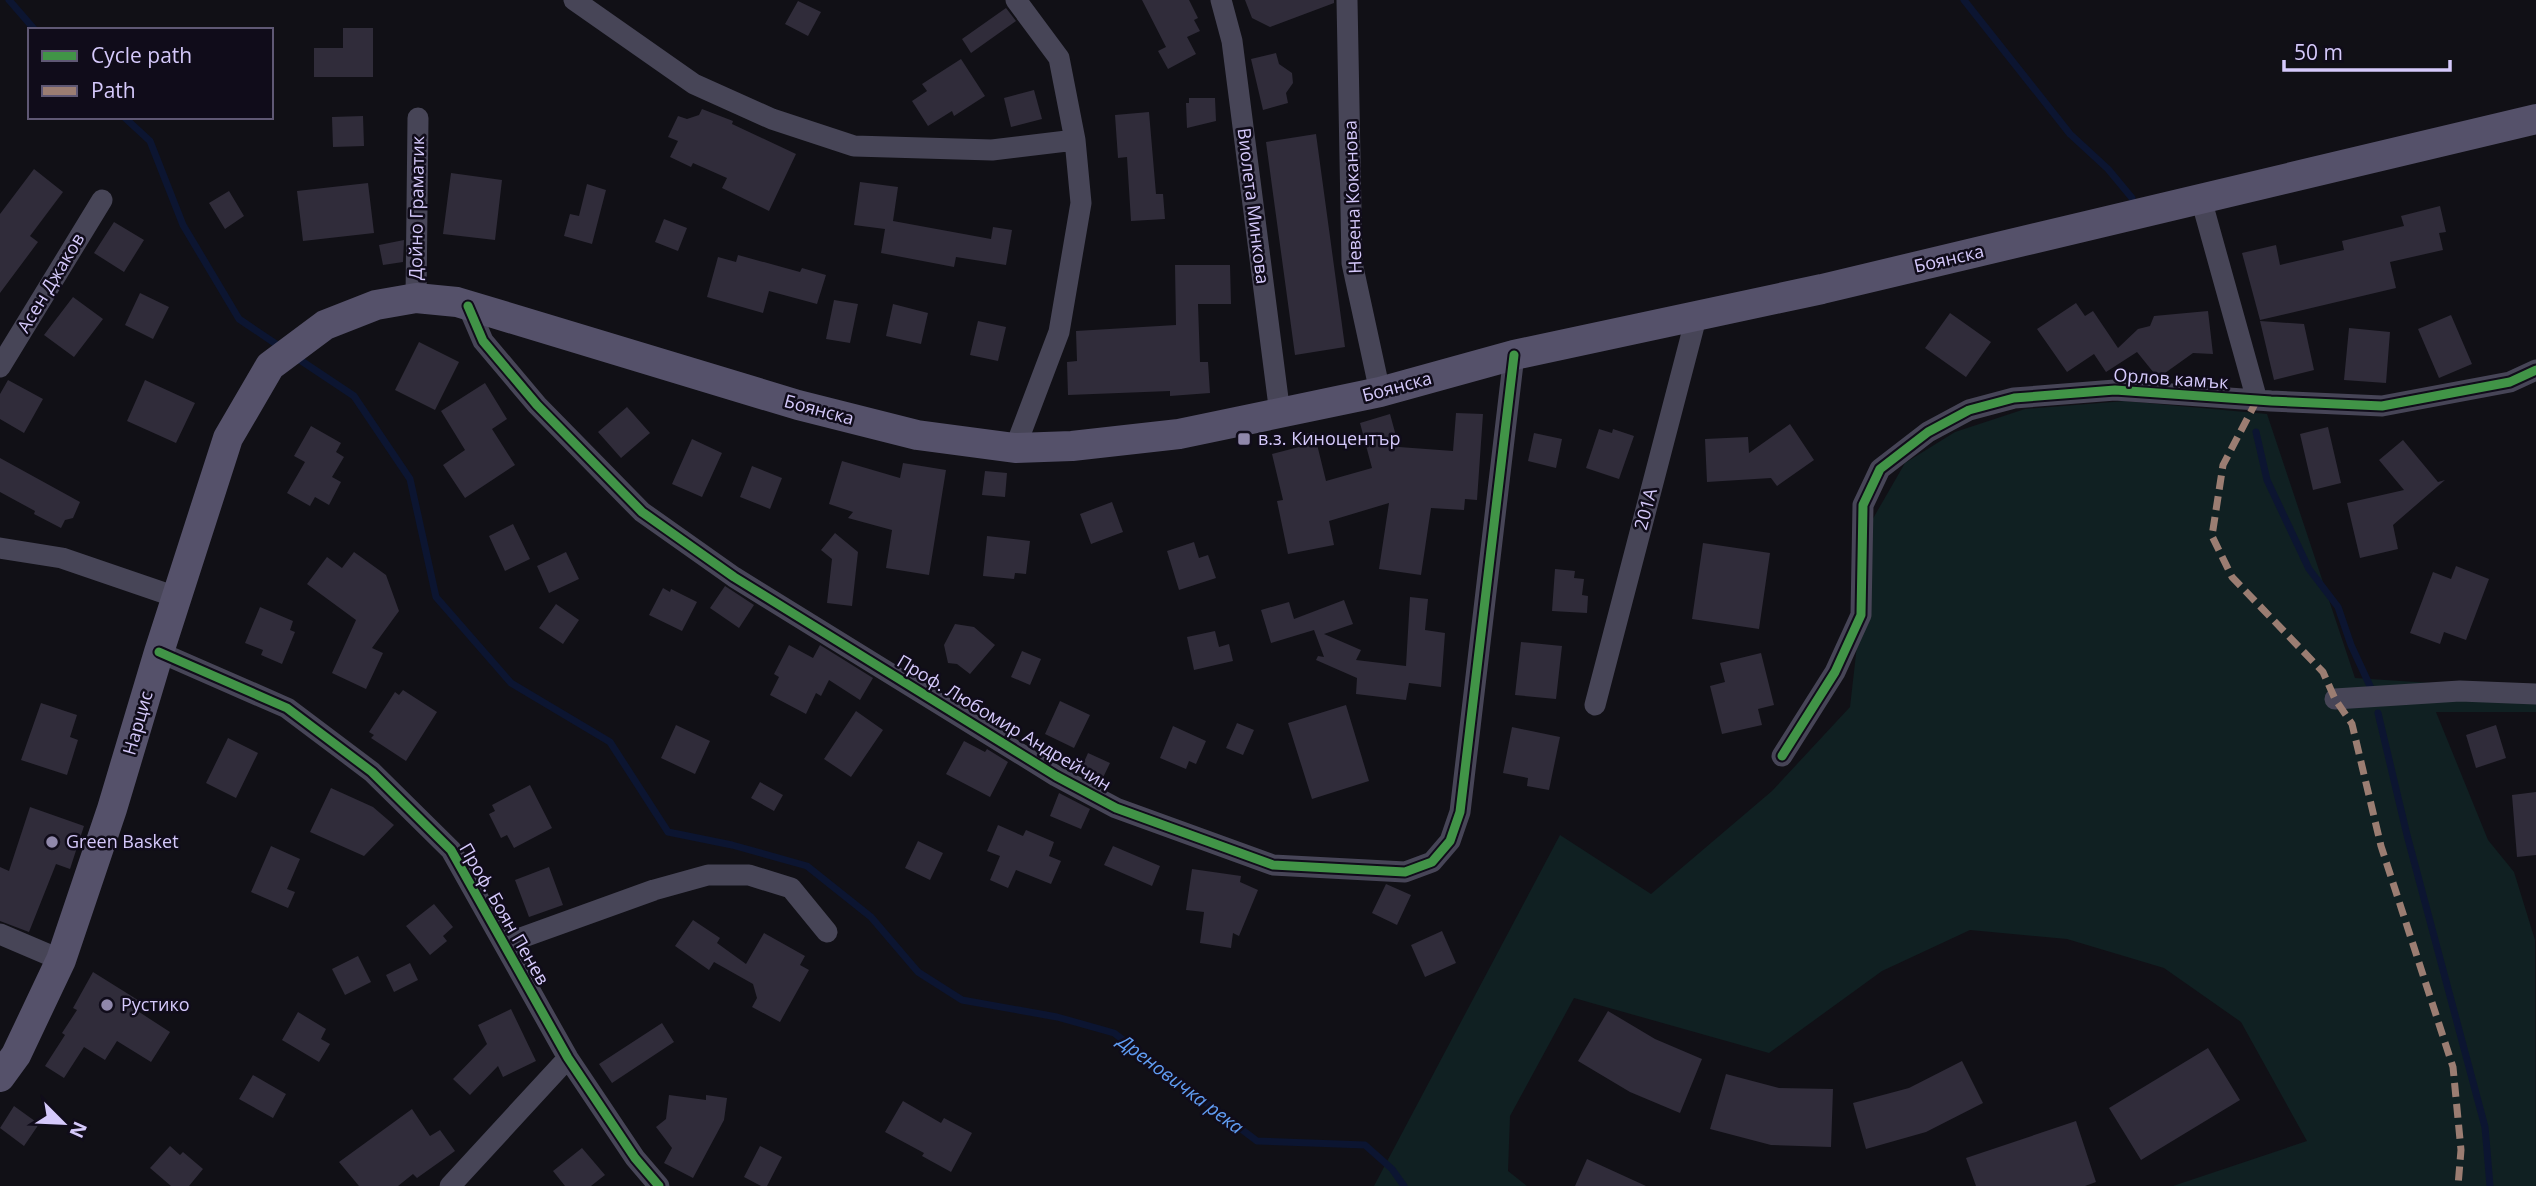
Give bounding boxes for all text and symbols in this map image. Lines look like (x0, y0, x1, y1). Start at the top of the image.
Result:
legend (28, 28, 273, 119)
scale bar (2284, 28, 2450, 72)
text: 50 m (2294, 38, 2343, 66)
text: Cycle path (91, 41, 192, 69)
text: Path (91, 76, 136, 104)
street label: Невена Коканова (1337, 120, 1367, 274)
street label: Виолета Минкова (1233, 127, 1275, 285)
street label: Дойно Граматик (403, 135, 429, 280)
street label: Асен Джаков (11, 228, 89, 337)
street label: Боянска (1911, 238, 1986, 278)
street label: Орлов камък (2113, 362, 2230, 394)
street label: Боянска (1359, 365, 1434, 407)
street label: Боянска (782, 388, 857, 430)
place label: в.з. Киноцентър (1258, 426, 1400, 450)
marker: в.з. Киноцентър (1236, 431, 1252, 447)
street label: 201А (1628, 485, 1662, 532)
street label: Проф. Любомир Андрейчин (893, 648, 1116, 796)
street label: Нарцис (116, 688, 158, 758)
place label: Green Basket (66, 829, 179, 853)
marker: Green Basket (44, 834, 60, 850)
street label: Проф. Боян Пенев (454, 838, 555, 989)
place label: Рустико (121, 992, 190, 1016)
marker: Рустико (99, 997, 115, 1013)
water label: Дреновичка река (1111, 1027, 1249, 1140)
north arrow (28, 1088, 98, 1158)
text: N (64, 1118, 94, 1142)

